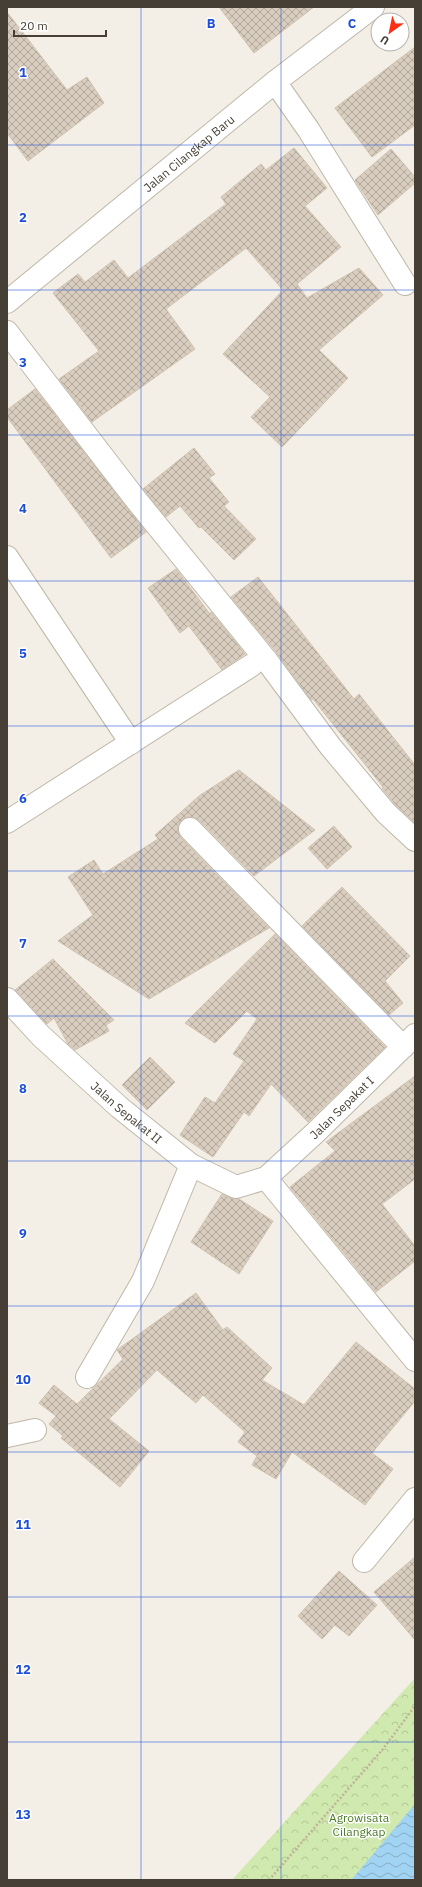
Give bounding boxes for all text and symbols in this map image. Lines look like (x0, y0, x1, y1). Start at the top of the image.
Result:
scale bar (14, 12, 106, 38)
north arrow (370, 12, 410, 52)
text: B (207, 15, 216, 32)
text: C (348, 15, 357, 32)
text: 20 m (20, 18, 48, 33)
text: U (378, 32, 392, 48)
text: 1 (19, 64, 27, 81)
street label: Jalan Cilangkap Baru (140, 111, 237, 195)
text: 2 (19, 209, 27, 226)
text: 3 (19, 354, 27, 371)
text: 4 (19, 500, 27, 517)
text: 5 (19, 645, 27, 662)
text: 6 (19, 790, 27, 807)
text: 7 (19, 935, 27, 952)
street label: Jalan Sepakat I (306, 1072, 377, 1142)
street label: Jalan Sepakat II (88, 1078, 165, 1146)
text: 8 (19, 1080, 27, 1097)
text: 9 (19, 1225, 27, 1242)
text: 10 (15, 1371, 31, 1388)
text: 11 (15, 1516, 31, 1533)
text: 12 (15, 1661, 31, 1678)
text: 13 (15, 1806, 31, 1823)
park label: Agrowisata Cilangkap (329, 1810, 390, 1839)

